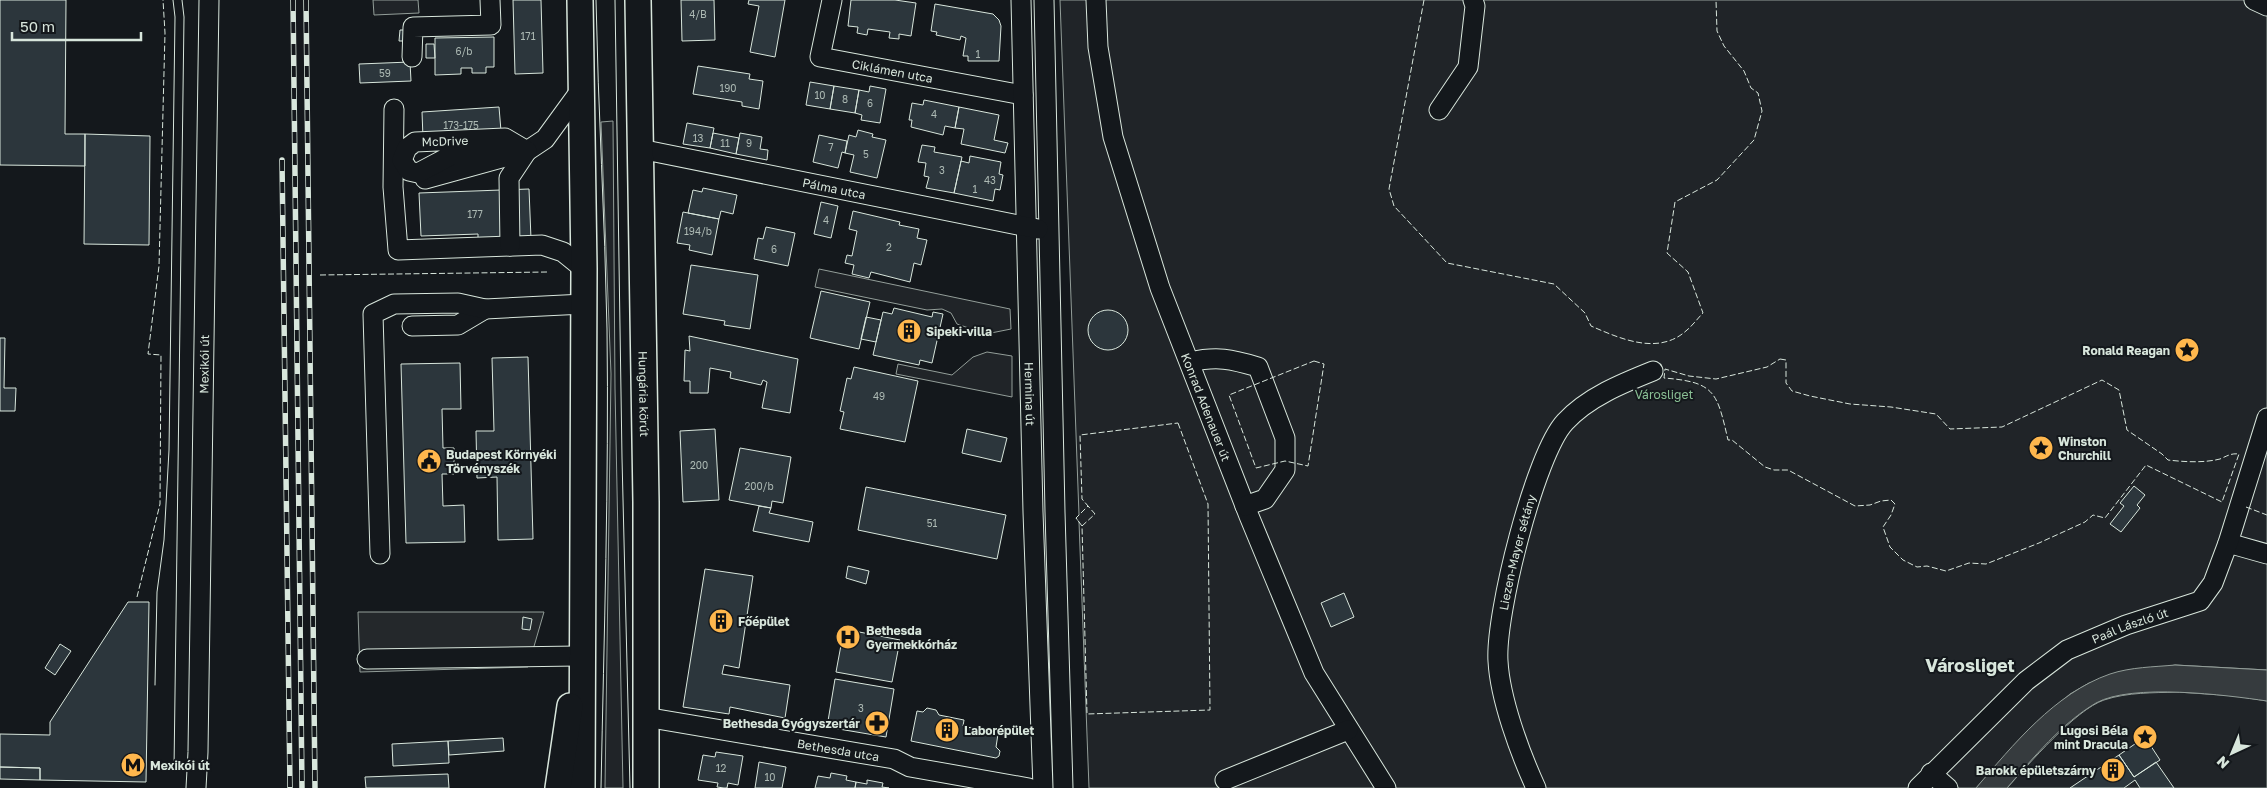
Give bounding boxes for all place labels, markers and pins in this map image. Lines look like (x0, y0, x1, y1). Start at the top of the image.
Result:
building icon: Sipeki-villa (896, 318, 922, 344)
place label: Sipeki-villa (926, 324, 992, 339)
place icon: Ronald Reagan (2174, 337, 2200, 363)
place label: Ronald Reagan (2082, 343, 2170, 358)
place label: Winston Churchill (2058, 434, 2111, 463)
place icon: Winston Churchill (2028, 435, 2054, 461)
place label: Budapest Környéki Törvényszék (446, 447, 557, 476)
public building icon: Budapest Környéki Törvényszék (416, 448, 442, 474)
building icon: Főépület (708, 608, 734, 634)
place label: Főépület (738, 614, 790, 629)
place label: Bethesda Gyermekkórház (866, 623, 957, 652)
hospital icon: Bethesda Gyermekkórház (835, 624, 861, 650)
pharmacy icon: Bethesda Gyógyszertár (864, 710, 890, 736)
place label: Bethesda Gyógyszertár (723, 716, 860, 731)
building icon: Laborépület (934, 717, 960, 743)
place label: Laborépület (964, 723, 1035, 738)
place label: Lugosi Béla mint Dracula (2054, 723, 2128, 752)
place icon: Lugosi Béla mint Dracula (2132, 724, 2158, 750)
metro station icon: Mexikói út (120, 752, 146, 778)
building icon: Barokk épületszárny (2100, 757, 2126, 783)
place label: Mexikói út (150, 758, 210, 773)
place label: Barokk épületszárny (1976, 763, 2097, 778)

